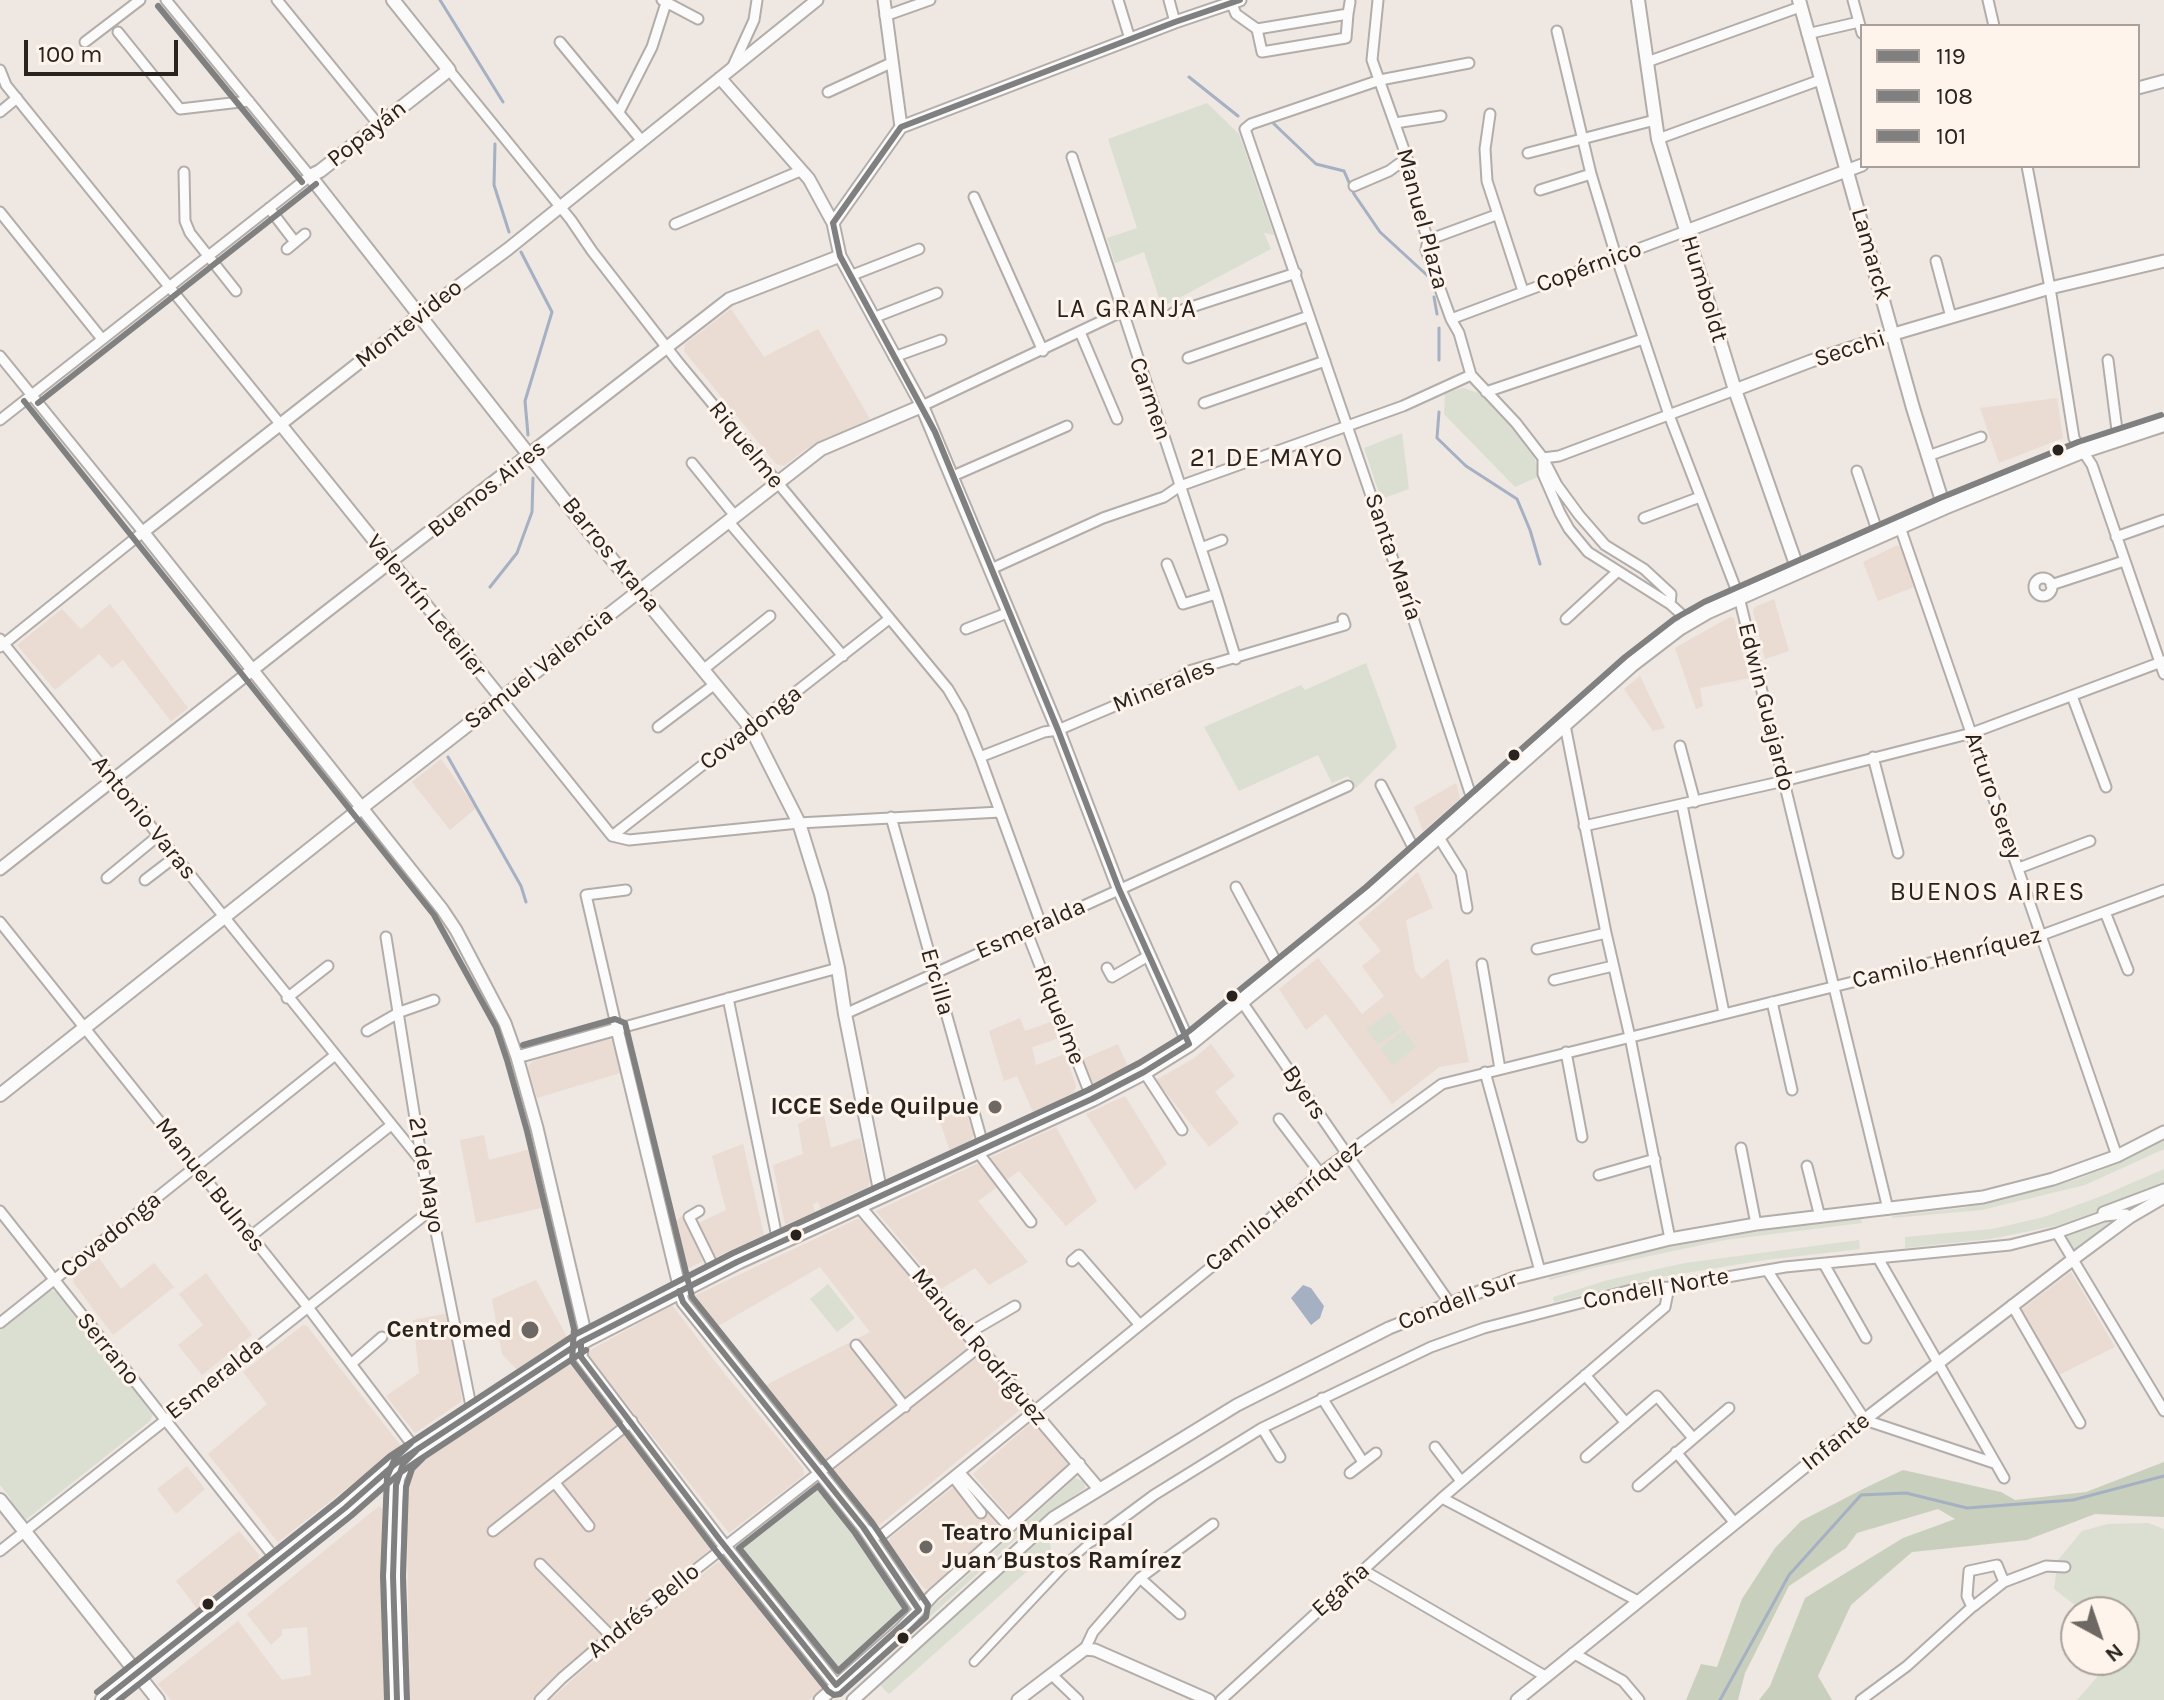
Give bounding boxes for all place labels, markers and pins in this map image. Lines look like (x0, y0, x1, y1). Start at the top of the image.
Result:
unlabelled marker (2050, 442, 2066, 458)
unlabelled marker (1506, 747, 1522, 763)
unlabelled marker (1224, 988, 1240, 1004)
place label: ICCE Sede Quilpue (770, 1093, 979, 1121)
marker: ICCE Sede Quilpue (986, 1098, 1004, 1116)
unlabelled marker (788, 1227, 804, 1243)
place label: Centromed (386, 1316, 512, 1344)
marker: Centromed (519, 1319, 541, 1341)
place label: Teatro Municipal Juan Bustos Ramírez (942, 1519, 1182, 1575)
marker: Teatro Municipal Juan Bustos Ramírez (917, 1538, 935, 1556)
unlabelled marker (200, 1596, 216, 1612)
unlabelled marker (895, 1630, 911, 1646)

